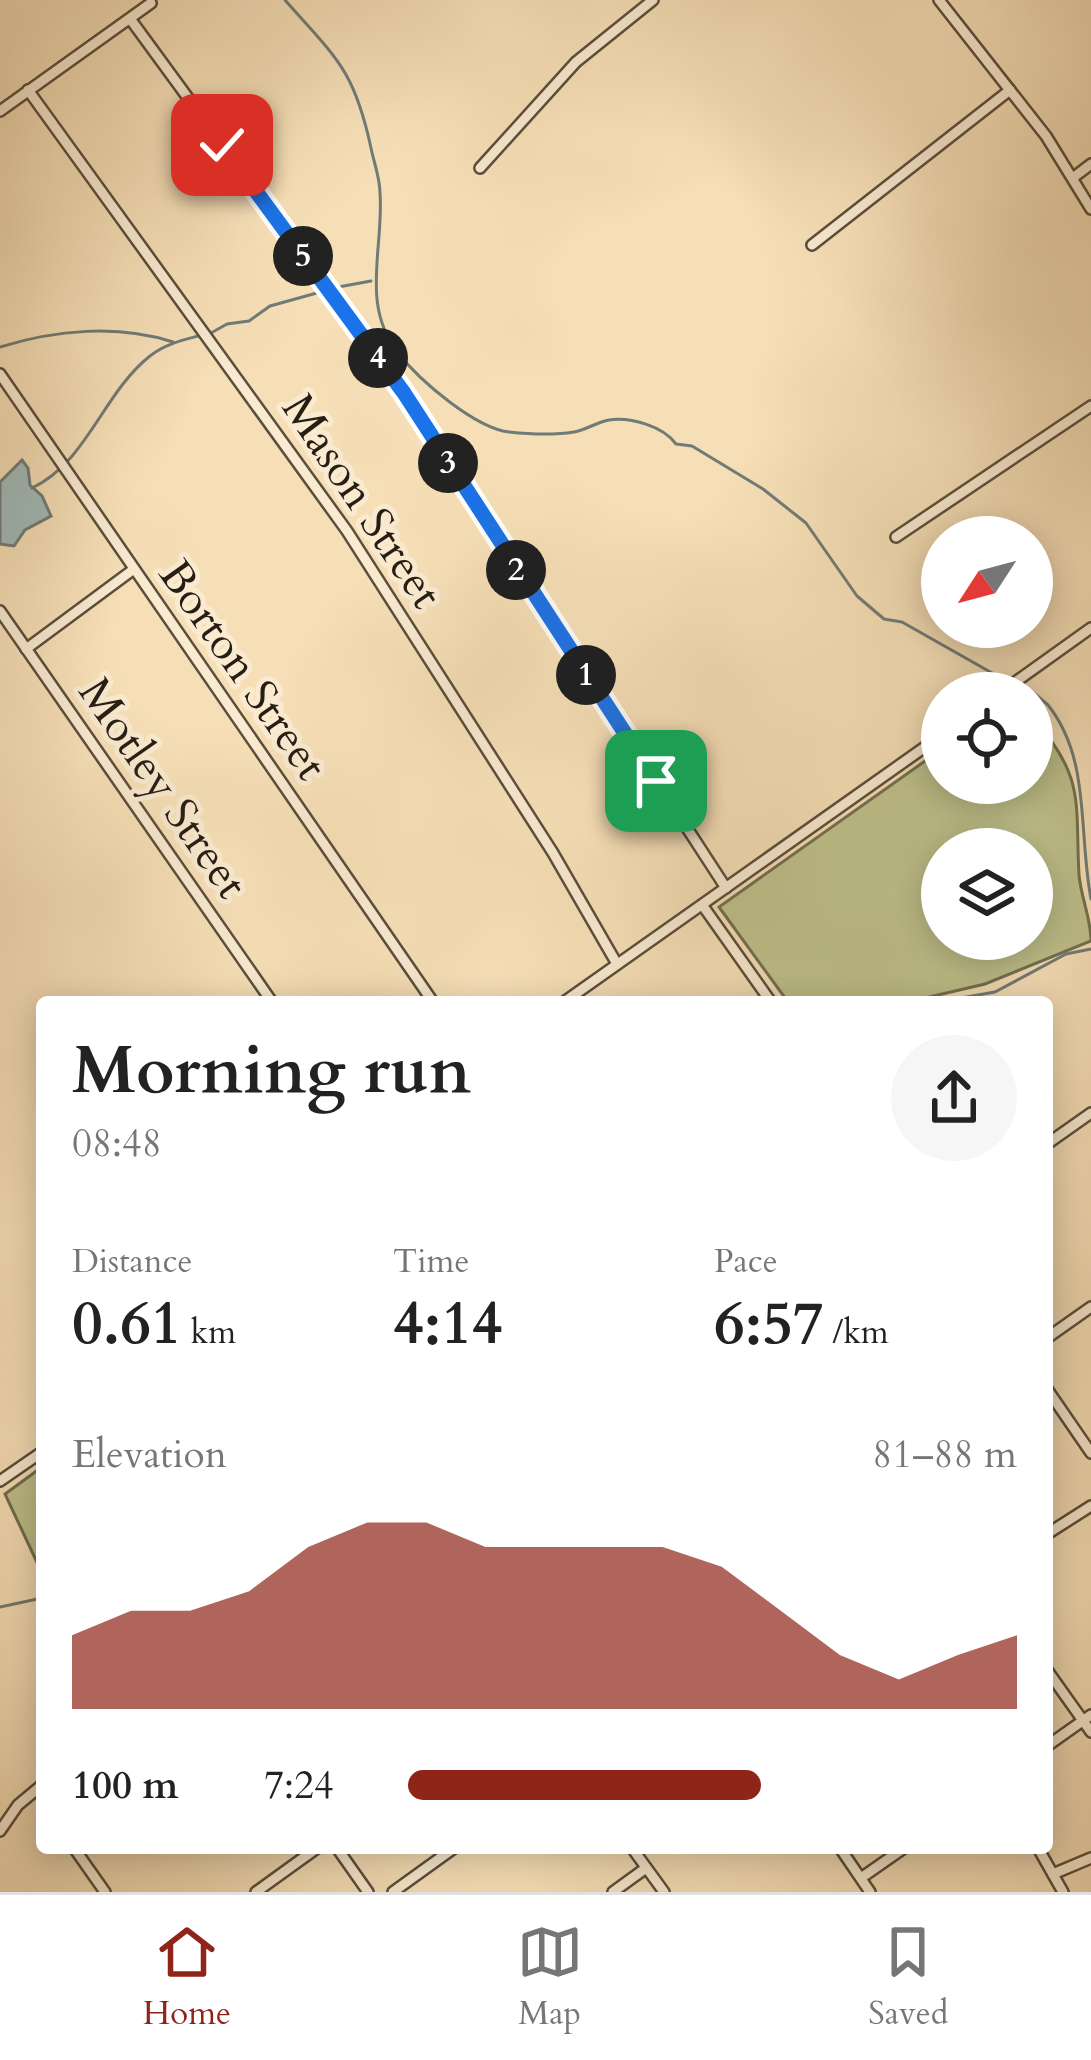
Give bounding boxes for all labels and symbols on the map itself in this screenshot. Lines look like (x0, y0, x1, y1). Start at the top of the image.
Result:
pin (171, 94, 273, 196)
pin: 5 (273, 226, 333, 286)
pin: 4 (348, 328, 408, 388)
street label: Mason Street (268, 382, 456, 620)
pin: 3 (418, 433, 478, 493)
north arrow (921, 516, 1053, 648)
pin: 2 (486, 540, 546, 600)
street label: Borton Street (145, 548, 341, 792)
pin: 1 (556, 645, 616, 705)
street label: Motley Street (64, 665, 262, 911)
pin (605, 730, 707, 832)

